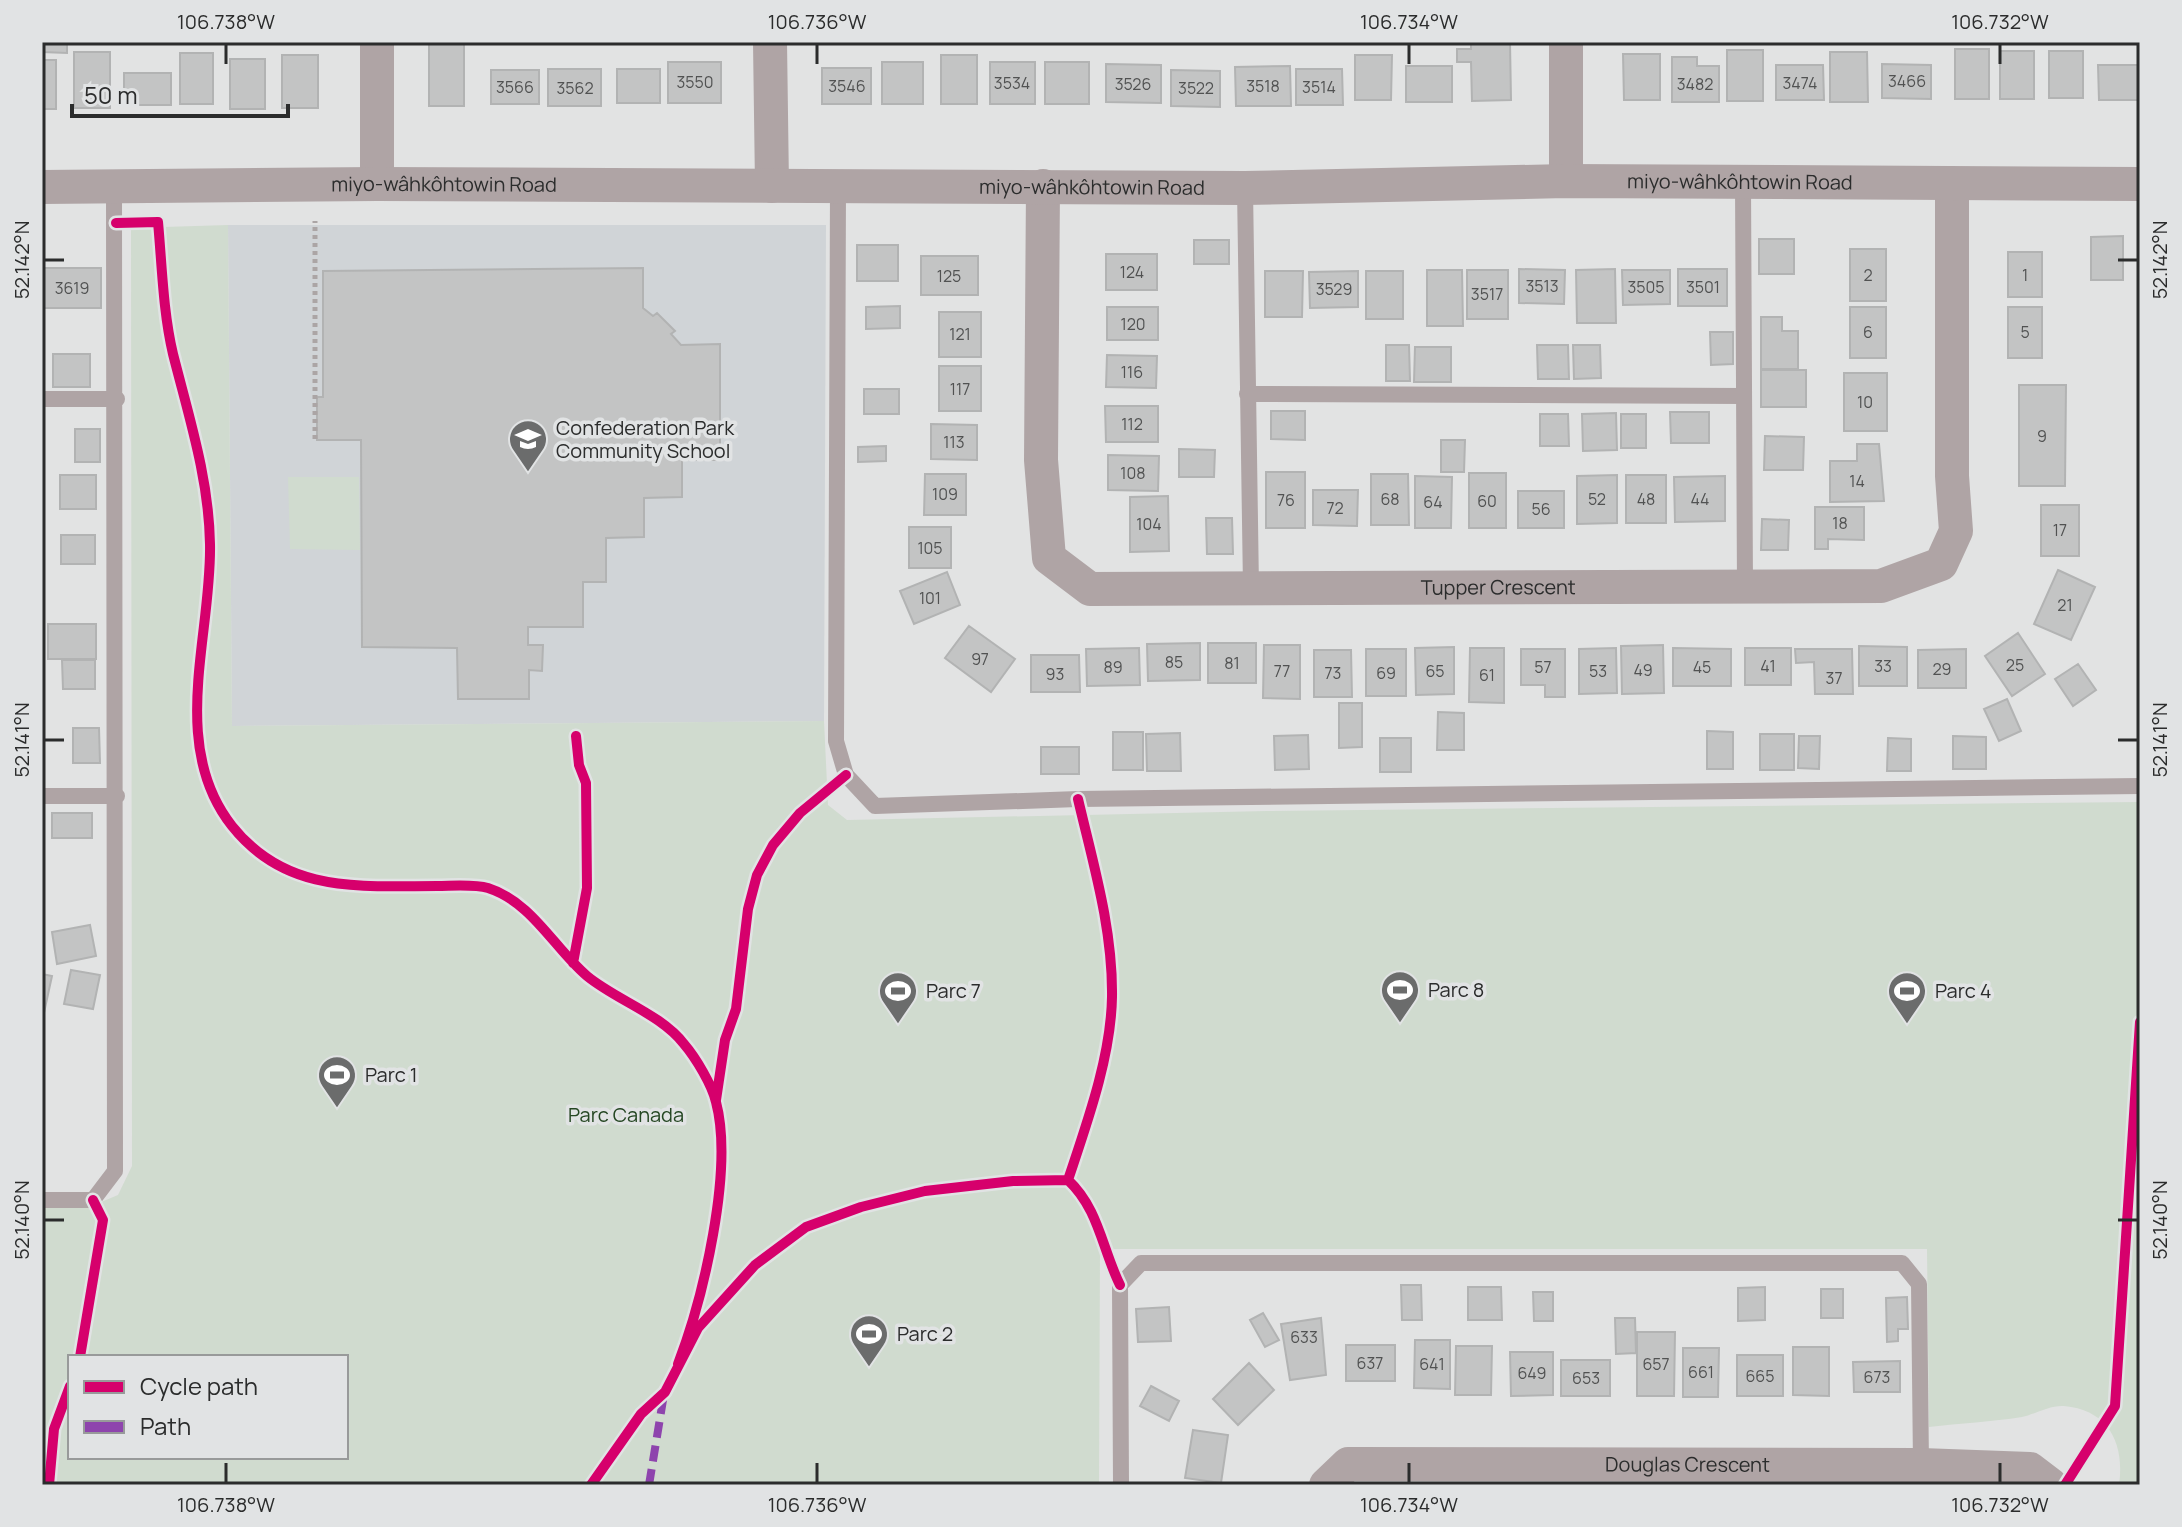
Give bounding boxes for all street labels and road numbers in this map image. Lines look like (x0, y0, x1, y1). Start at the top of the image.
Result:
street label: miyo-wâhkôhtowin Road (1627, 167, 1853, 195)
street label: miyo-wâhkôhtowin Road (331, 170, 557, 198)
street label: miyo-wâhkôhtowin Road (979, 173, 1205, 201)
street label: Tupper Crescent (1421, 573, 1576, 601)
street label: Douglas Crescent (1605, 1450, 1770, 1478)

